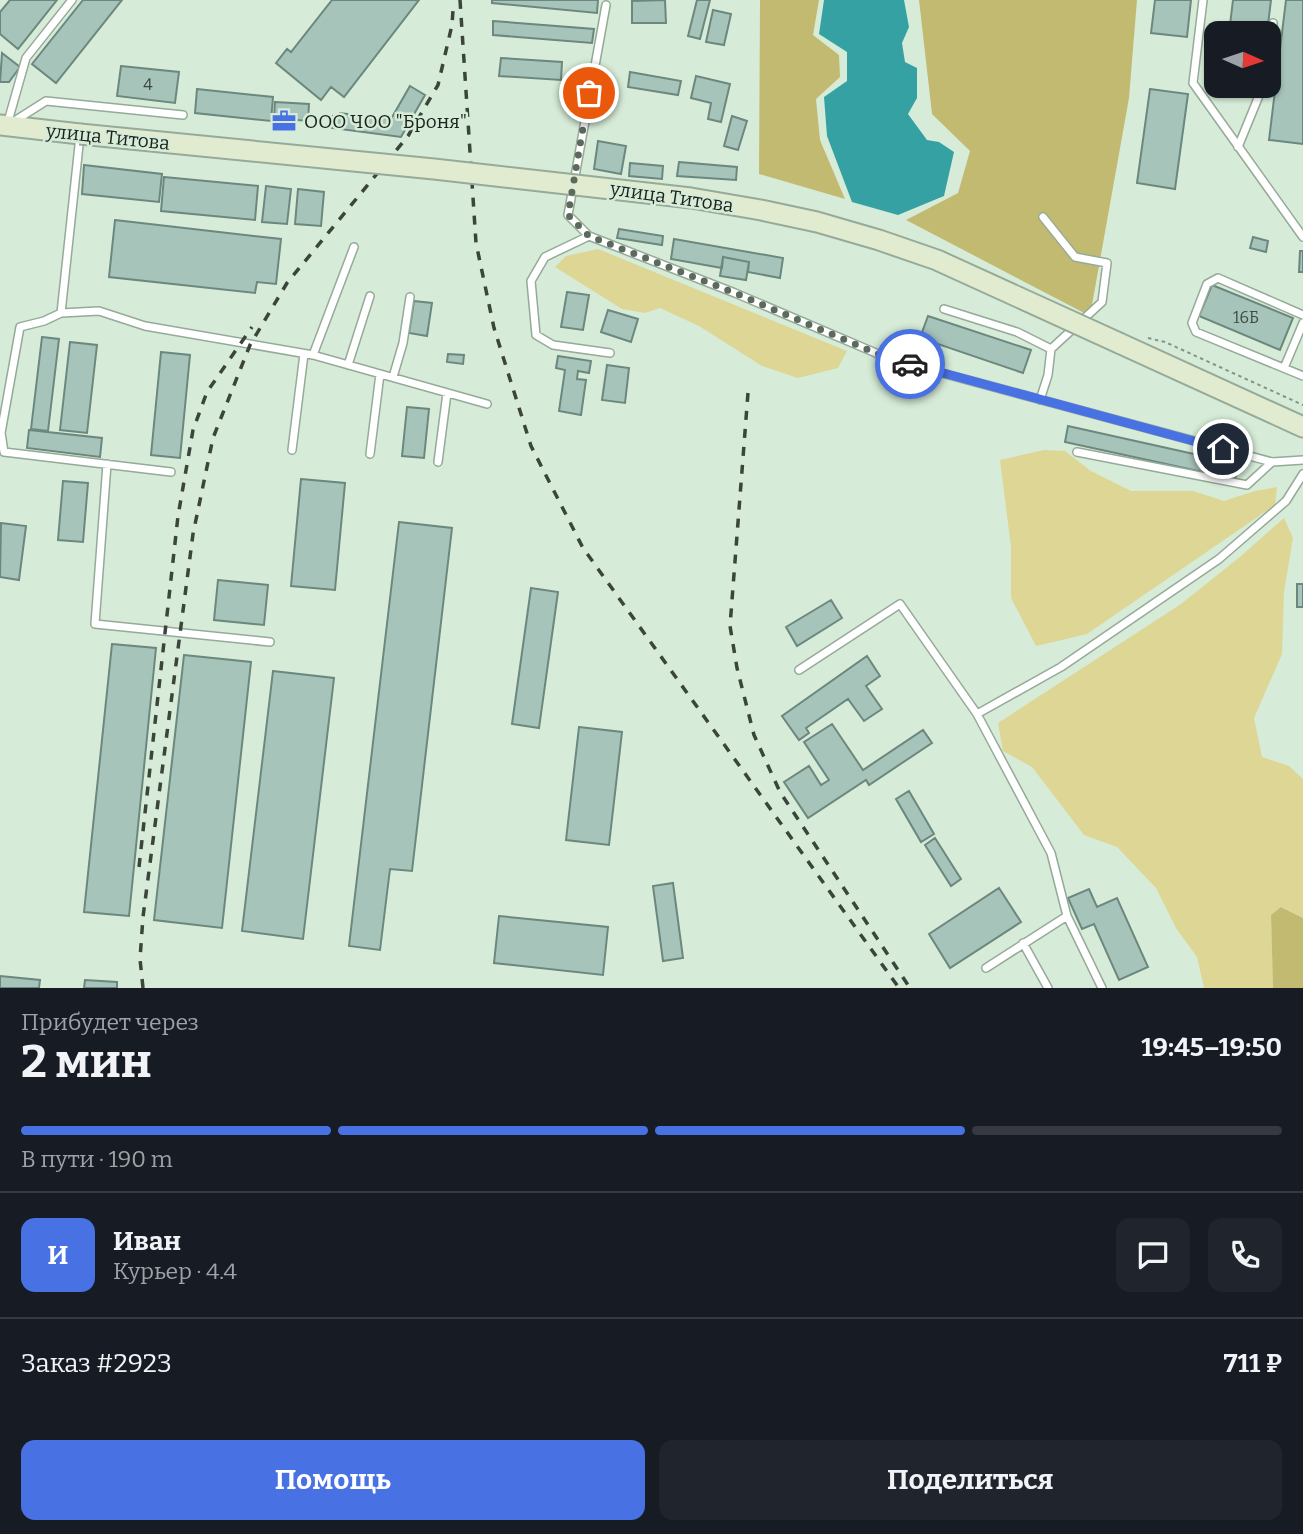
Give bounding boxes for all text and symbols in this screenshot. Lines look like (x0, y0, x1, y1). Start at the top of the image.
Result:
north arrow (1204, 21, 1281, 98)
map controls (1204, 21, 1281, 98)
pin (559, 63, 619, 123)
icon: bag (570, 74, 608, 112)
house number: 4 (143, 75, 153, 94)
office icon: ООО ЧОО "Броня" (270, 107, 298, 135)
place label: ООО ЧОО "Броня" (304, 110, 467, 133)
street label: улица Титова (44, 119, 172, 155)
street label: улица Титова (608, 177, 736, 217)
house number: 16Б (1233, 308, 1259, 327)
courier (875, 329, 945, 399)
icon: car (891, 345, 929, 383)
pin (1193, 419, 1253, 479)
icon: home (1204, 430, 1242, 468)
text: Прибудет через (21, 1008, 199, 1036)
text: 19:45–19:50 (1141, 1032, 1282, 1063)
text: 2 мин (21, 1034, 152, 1089)
text: В пути · 190 m (21, 1145, 173, 1173)
button: chat (1116, 1218, 1190, 1292)
button: phone (1208, 1218, 1282, 1292)
text: Иван (113, 1226, 181, 1257)
text: И (48, 1240, 68, 1271)
text: Курьер · 4.4 (113, 1257, 237, 1285)
text: Заказ #2923 (21, 1348, 172, 1379)
text: 711 ₽ (1223, 1348, 1282, 1379)
button: Помощь (21, 1440, 645, 1520)
button: Поделиться (659, 1440, 1282, 1520)

